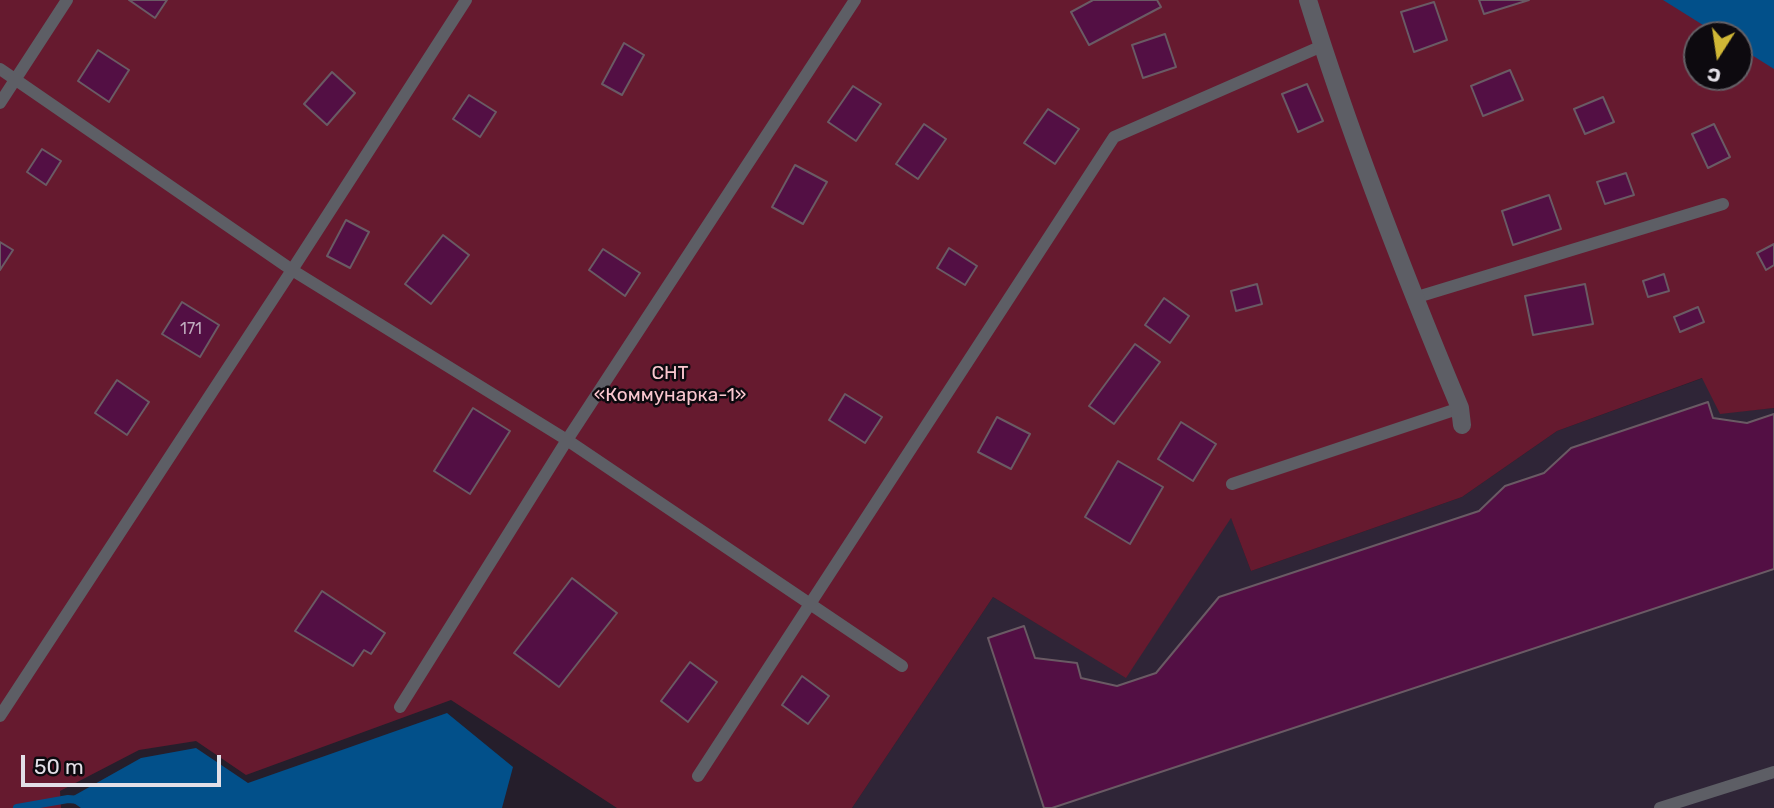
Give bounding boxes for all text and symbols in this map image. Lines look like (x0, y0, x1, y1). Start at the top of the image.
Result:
north arrow (1683, 21, 1753, 91)
text: С (1705, 62, 1723, 88)
house number: 171 (180, 319, 202, 339)
park label: СНТ «Коммунарка-1» (594, 363, 746, 407)
scale bar (24, 742, 224, 786)
text: 50 m (34, 754, 84, 779)

